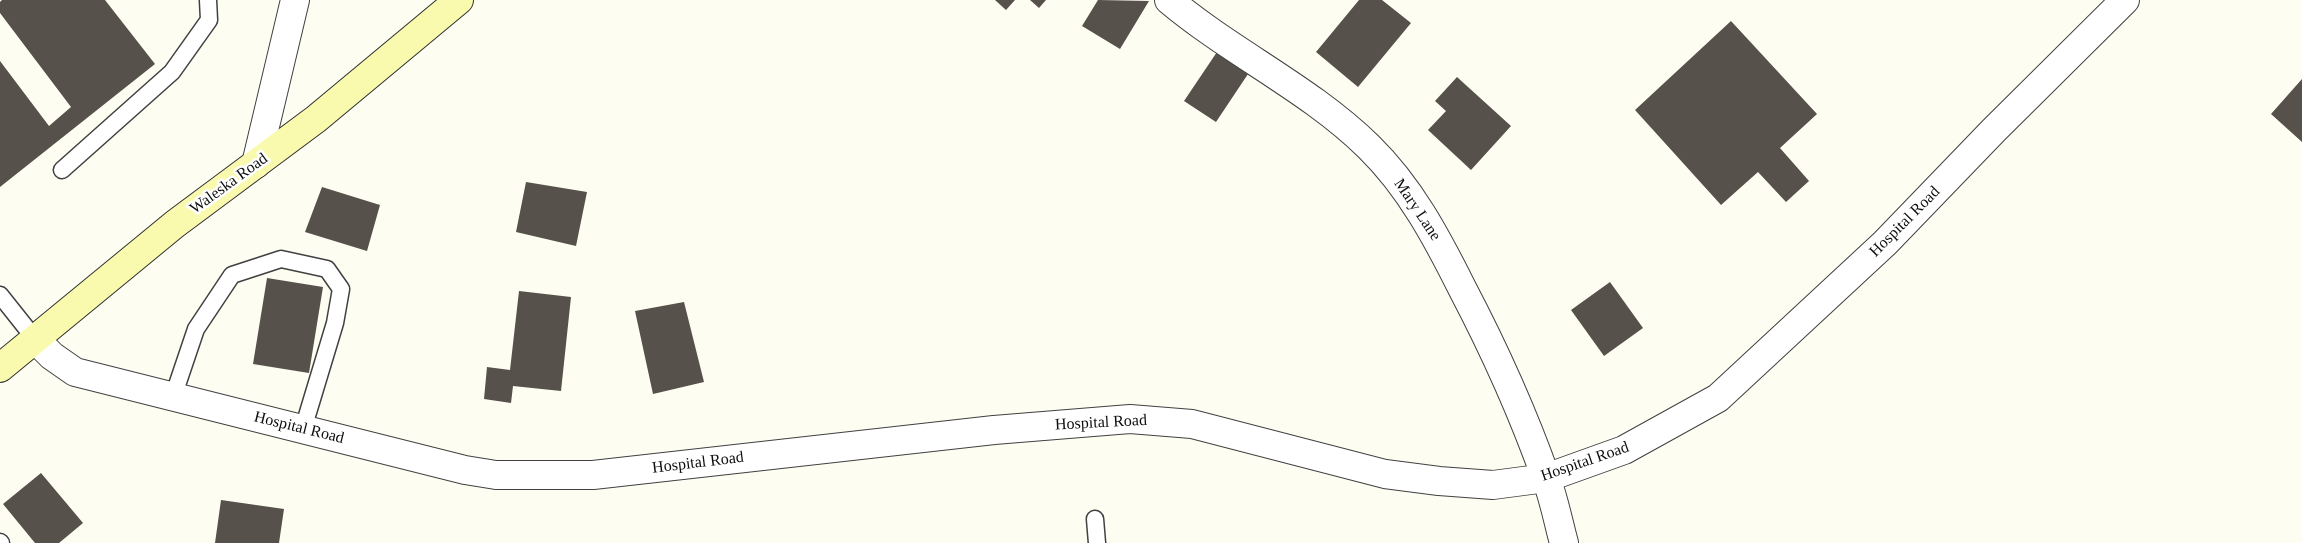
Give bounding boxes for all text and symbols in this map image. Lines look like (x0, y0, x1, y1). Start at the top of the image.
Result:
street label: Waleska Road (186, 149, 272, 219)
street label: Mary Lane (1389, 175, 1445, 245)
street label: Hospital Road (1866, 183, 1944, 261)
street label: Hospital Road (252, 408, 346, 448)
street label: Hospital Road (1055, 411, 1147, 435)
street label: Hospital Road (1538, 438, 1632, 486)
street label: Hospital Road (651, 448, 745, 478)

